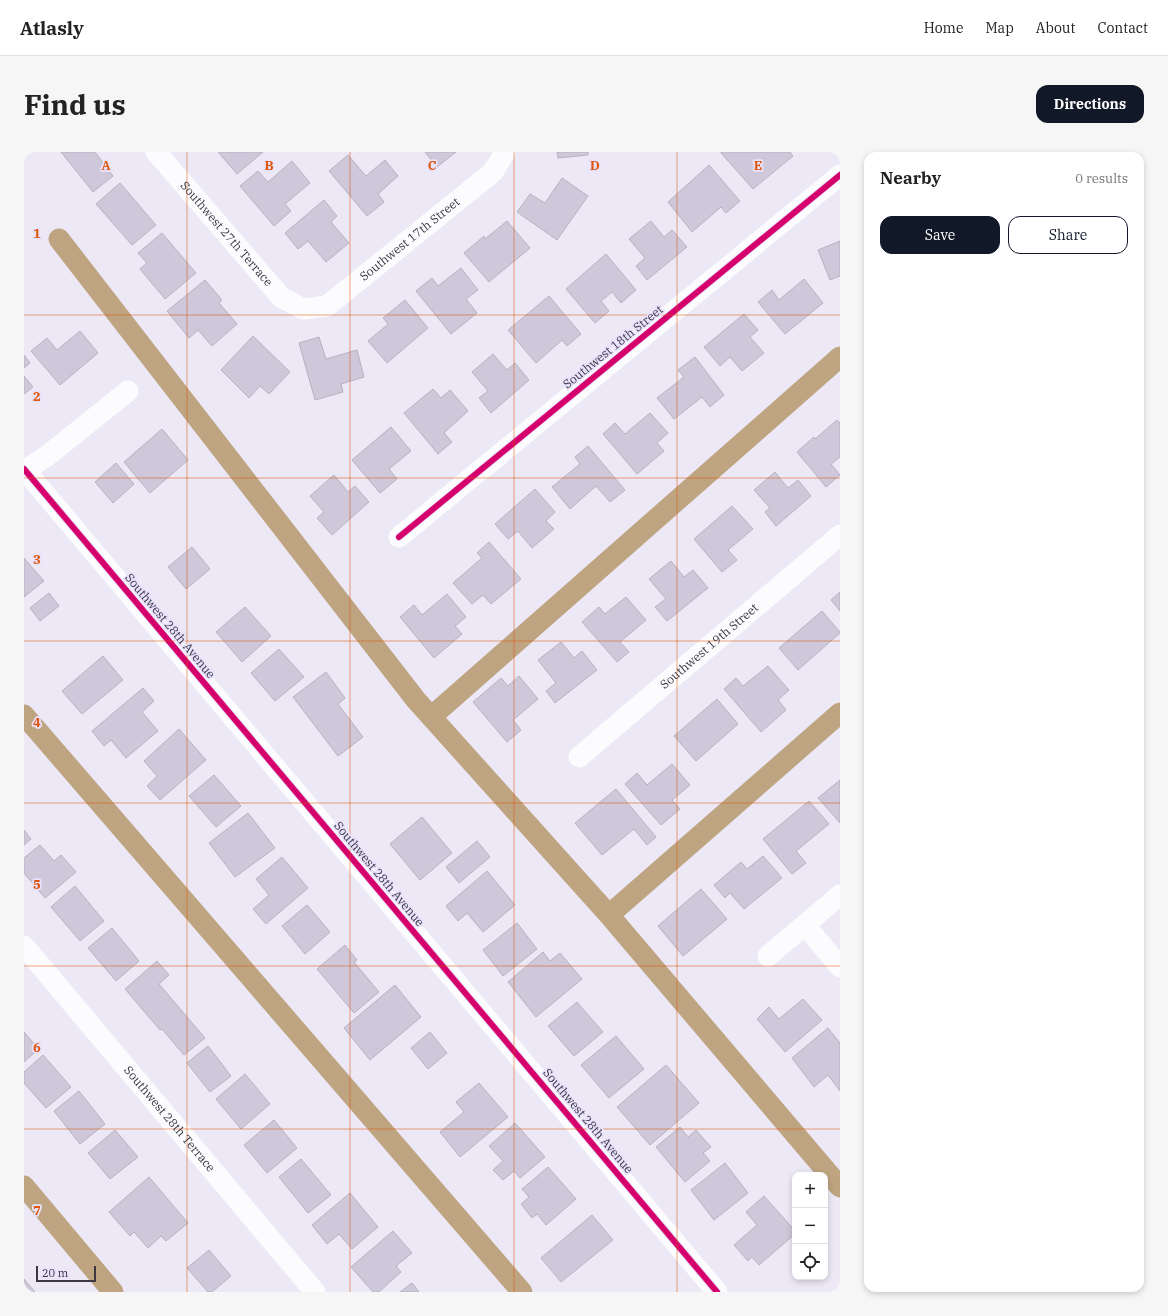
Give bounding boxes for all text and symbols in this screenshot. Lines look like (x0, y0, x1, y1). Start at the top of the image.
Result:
text: Atlasly (20, 16, 84, 40)
text: Home (924, 19, 963, 37)
text: Map (985, 19, 1014, 37)
text: About (1036, 19, 1075, 37)
text: Contact (1097, 19, 1148, 37)
button: Directions (1036, 85, 1144, 123)
text: Find us (24, 86, 126, 123)
text: A (101, 157, 111, 174)
text: B (264, 157, 274, 174)
text: C (428, 157, 437, 174)
text: D (590, 157, 600, 174)
text: E (754, 157, 762, 174)
text: Nearby (880, 167, 941, 189)
text: 0 results (1075, 170, 1128, 187)
street label: Southwest 27th Terrace (178, 178, 276, 289)
street label: Southwest 17th Street (356, 194, 462, 284)
button: Save (880, 216, 1000, 254)
button: Share (1008, 216, 1128, 254)
text: 1 (33, 225, 41, 242)
street label: Southwest 18th Street (560, 302, 666, 391)
text: 2 (33, 388, 41, 405)
text: 3 (33, 551, 41, 568)
street label: Southwest 28th Avenue (122, 570, 219, 681)
street label: Southwest 19th Street (657, 600, 761, 692)
text: 4 (33, 714, 41, 731)
street label: Southwest 28th Avenue (331, 818, 428, 929)
text: 5 (33, 876, 41, 893)
text: 6 (33, 1039, 41, 1056)
street label: Southwest 28th Terrace (121, 1063, 219, 1175)
street label: Southwest 28th Avenue (540, 1065, 637, 1176)
map controls (792, 1172, 828, 1280)
button: + (792, 1172, 828, 1208)
text: 7 (33, 1202, 41, 1219)
button: − (792, 1208, 828, 1244)
button: locate (792, 1244, 828, 1280)
scale bar (36, 1264, 96, 1283)
text: 20 m (42, 1266, 68, 1280)

